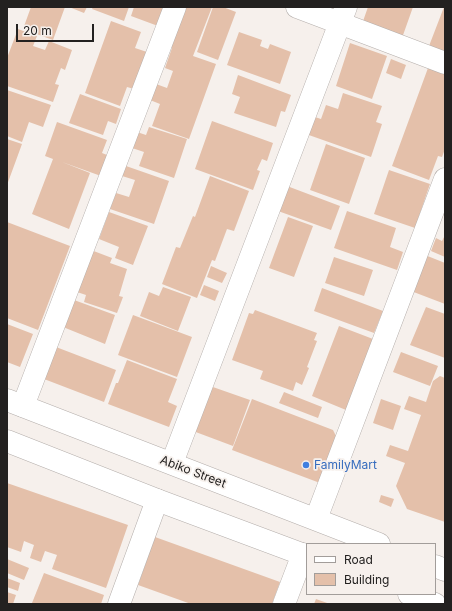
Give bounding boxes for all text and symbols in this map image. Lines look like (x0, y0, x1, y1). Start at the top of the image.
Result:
scale bar (18, 16, 96, 42)
text: 20 m (23, 23, 52, 38)
street label: Abiko Street (158, 453, 228, 491)
place label: FamilyMart (314, 458, 377, 472)
marker: FamilyMart (301, 460, 311, 470)
legend (306, 543, 436, 595)
text: Road (344, 552, 373, 567)
text: Building (344, 572, 389, 587)

